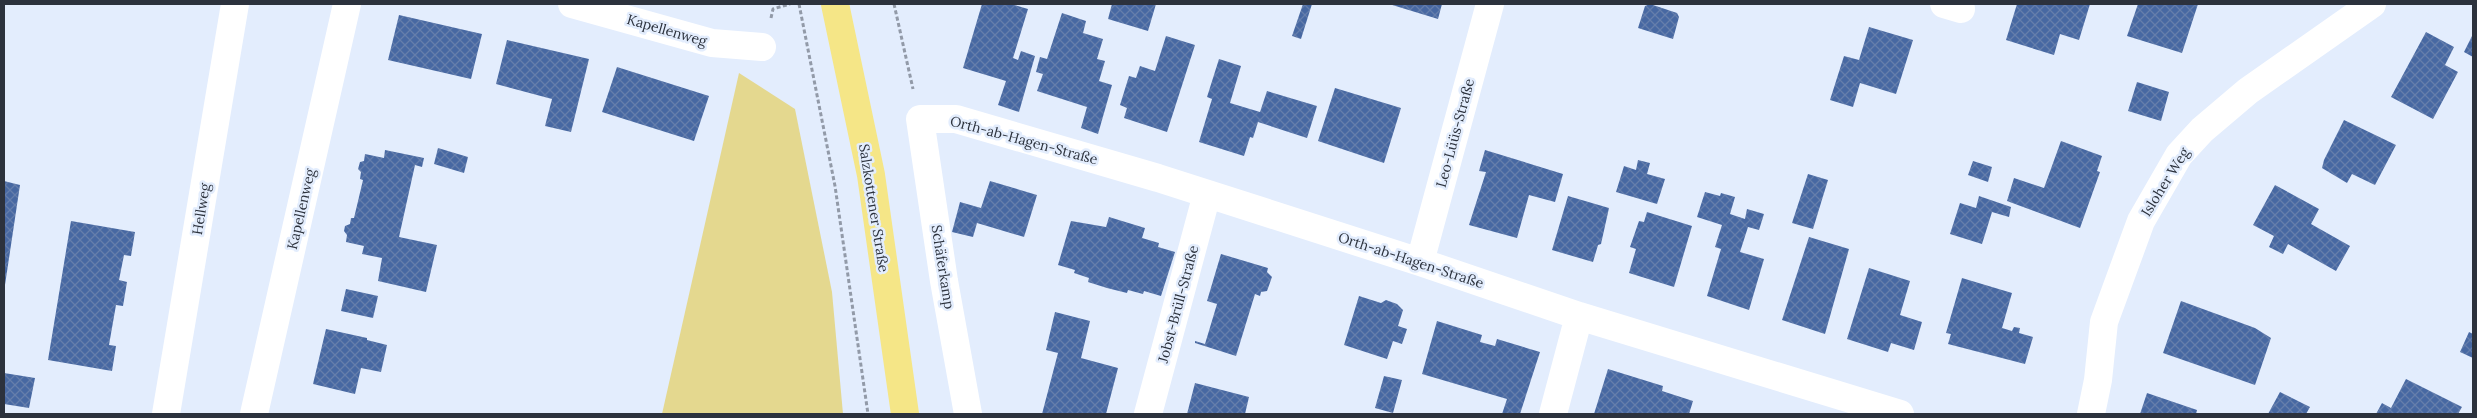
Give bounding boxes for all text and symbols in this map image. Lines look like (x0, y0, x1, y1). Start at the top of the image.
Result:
street label: Kapellenweg (625, 10, 709, 50)
street label: Leo-Lüüs-Straße (1432, 76, 1478, 189)
street label: Orth-ab-Hagen-Straße (948, 112, 1100, 168)
street label: Salzkottener Straße (855, 143, 893, 274)
street label: Isloher Weg (2137, 144, 2193, 220)
street label: Kapellenweg (283, 166, 319, 251)
street label: Hellweg (188, 182, 214, 236)
street label: Schäferkamp (927, 224, 959, 310)
street label: Orth-ab-Hagen-Straße (1336, 228, 1486, 292)
street label: Jobst-Brüll-Straße (1153, 243, 1202, 366)

